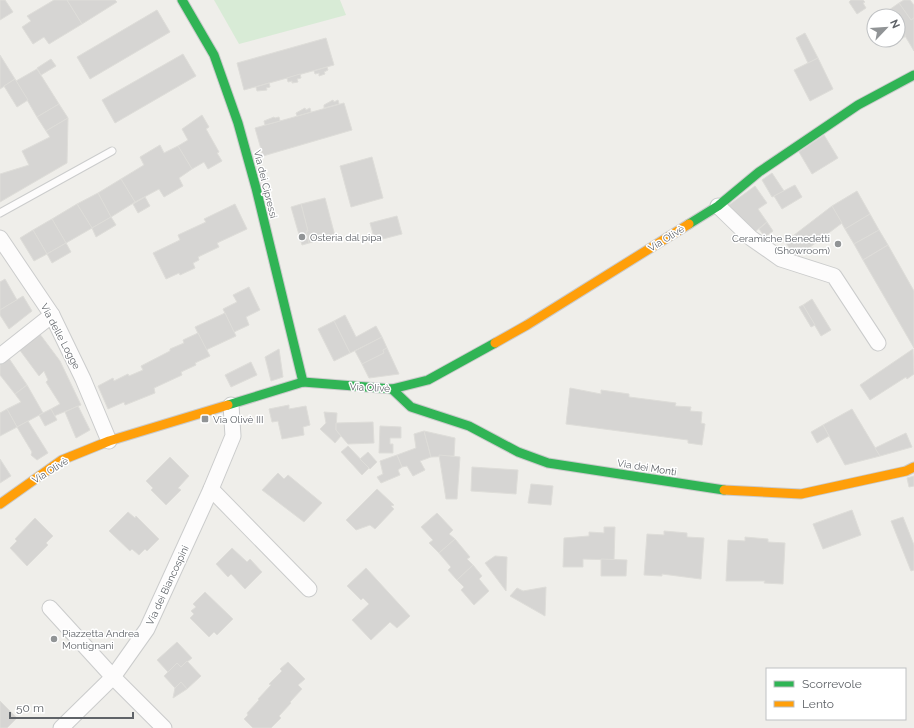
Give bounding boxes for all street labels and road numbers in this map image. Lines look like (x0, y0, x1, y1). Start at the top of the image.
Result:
street label: Via dei Cipressi (252, 149, 279, 219)
street label: Via Olivè (646, 223, 686, 254)
street label: Via delle Logge (39, 302, 83, 371)
street label: Via Olivè (350, 381, 391, 394)
street label: Via Olivè (30, 455, 70, 486)
street label: Via dei Monti (617, 457, 677, 478)
street label: Via dei Biancospini (144, 544, 191, 627)

